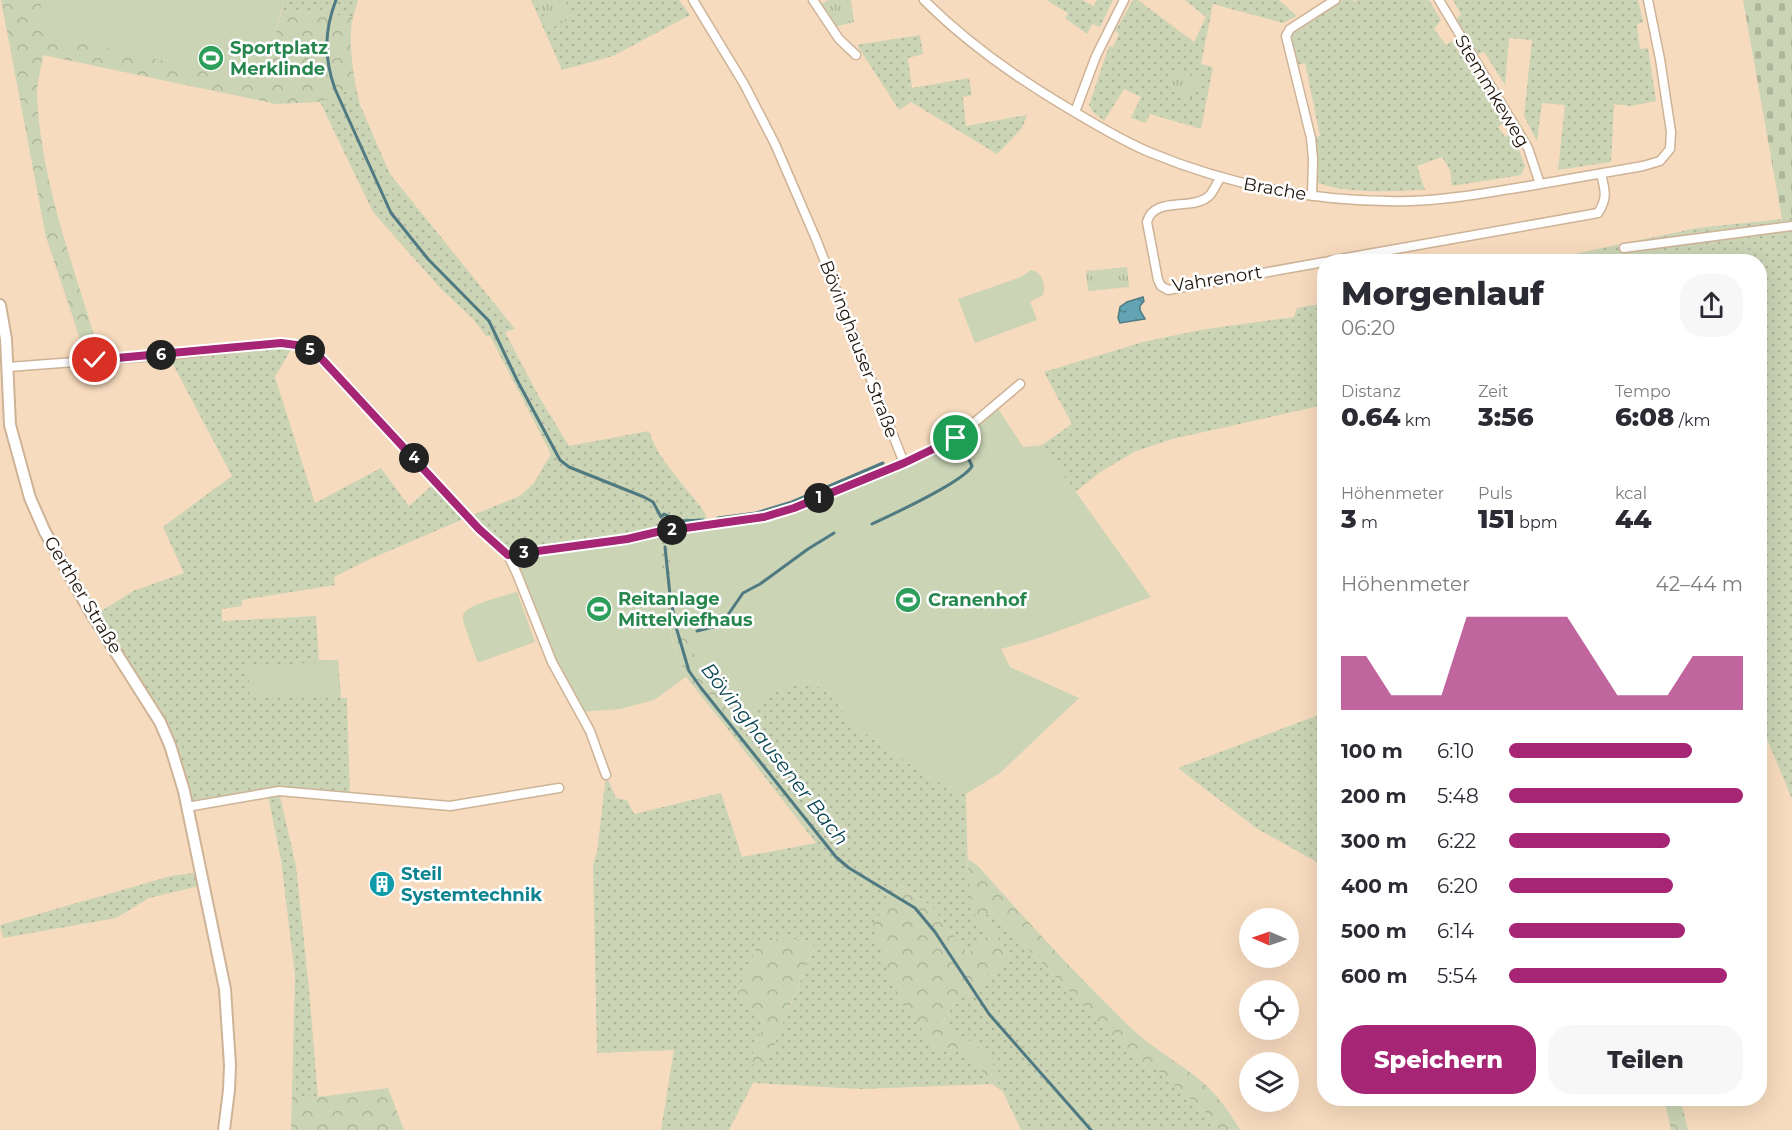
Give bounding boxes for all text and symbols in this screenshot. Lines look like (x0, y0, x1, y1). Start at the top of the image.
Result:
street label: Stemmkeweg (1450, 31, 1534, 151)
place label: Sportplatz Merklinde (230, 37, 328, 80)
sports icon: Sportplatz Merklinde (196, 43, 226, 73)
street label: Brache (1242, 173, 1308, 205)
street label: Bövinghauser Straße (815, 257, 903, 441)
street label: Vahrenort (1171, 261, 1263, 297)
text: Morgenlauf (1341, 273, 1544, 313)
button: share (1680, 274, 1743, 337)
text: 06:20 (1341, 316, 1395, 340)
pin (69, 334, 120, 385)
pin: 5 (295, 335, 325, 365)
pin: 6 (146, 340, 176, 370)
text: 5 (305, 340, 315, 359)
icon: check (78, 343, 111, 376)
text: 6 (156, 345, 166, 364)
text: Distanz (1341, 382, 1401, 401)
text: Zeit (1478, 382, 1509, 401)
text: Tempo (1615, 382, 1671, 401)
text: 0.64 (1341, 401, 1401, 433)
text: 3:56 (1478, 401, 1534, 433)
text: 6:08 (1615, 401, 1674, 433)
text: km (1401, 411, 1431, 430)
text: /km (1674, 411, 1711, 430)
pin (930, 412, 981, 463)
icon: arrive (939, 421, 972, 454)
pin: 4 (399, 443, 429, 473)
text: 4 (408, 448, 420, 467)
pin: 1 (804, 483, 834, 513)
text: Höhenmeter (1341, 484, 1444, 503)
text: Puls (1478, 484, 1512, 503)
text: kcal (1615, 484, 1647, 503)
text: 1 (816, 488, 822, 507)
text: 3 (1341, 503, 1357, 535)
text: 151 (1478, 503, 1515, 535)
text: 44 (1615, 503, 1651, 535)
text: m (1357, 513, 1378, 532)
text: bpm (1515, 513, 1558, 532)
pin: 2 (657, 515, 687, 545)
text: 2 (667, 520, 677, 539)
street label: Gerther Straße (39, 532, 127, 658)
pin: 3 (509, 538, 539, 568)
text: 3 (519, 543, 529, 562)
text: Höhenmeter (1341, 572, 1470, 596)
text: 42–44 m (1656, 572, 1743, 596)
sports icon: Cranenhof (893, 585, 923, 615)
place label: Reitanlage Mittelviefhaus (618, 588, 753, 631)
place label: Cranenhof (928, 589, 1028, 611)
sports icon: Reitanlage Mittelviefhaus (584, 594, 614, 624)
water label: Bövinghausener Bach (696, 658, 854, 850)
text: 100 m (1341, 739, 1403, 763)
text: 6:10 (1437, 739, 1474, 763)
text: 200 m (1341, 784, 1407, 808)
text: 5:48 (1437, 784, 1479, 808)
text: 300 m (1341, 829, 1407, 853)
text: 6:22 (1437, 829, 1476, 853)
place label: Steil Systemtechnik (401, 863, 542, 906)
building icon: Steil Systemtechnik (367, 869, 397, 899)
text: 400 m (1341, 874, 1409, 898)
text: 6:20 (1437, 874, 1478, 898)
north arrow (1239, 908, 1299, 968)
map controls (1239, 908, 1299, 1112)
text: 500 m (1341, 919, 1407, 943)
text: 6:14 (1437, 919, 1474, 943)
text: 600 m (1341, 964, 1408, 988)
text: 5:54 (1437, 964, 1477, 988)
button: locate (1239, 980, 1299, 1040)
button: Speichern (1341, 1025, 1536, 1094)
button: Teilen (1548, 1025, 1743, 1094)
button: layers (1239, 1052, 1299, 1112)

